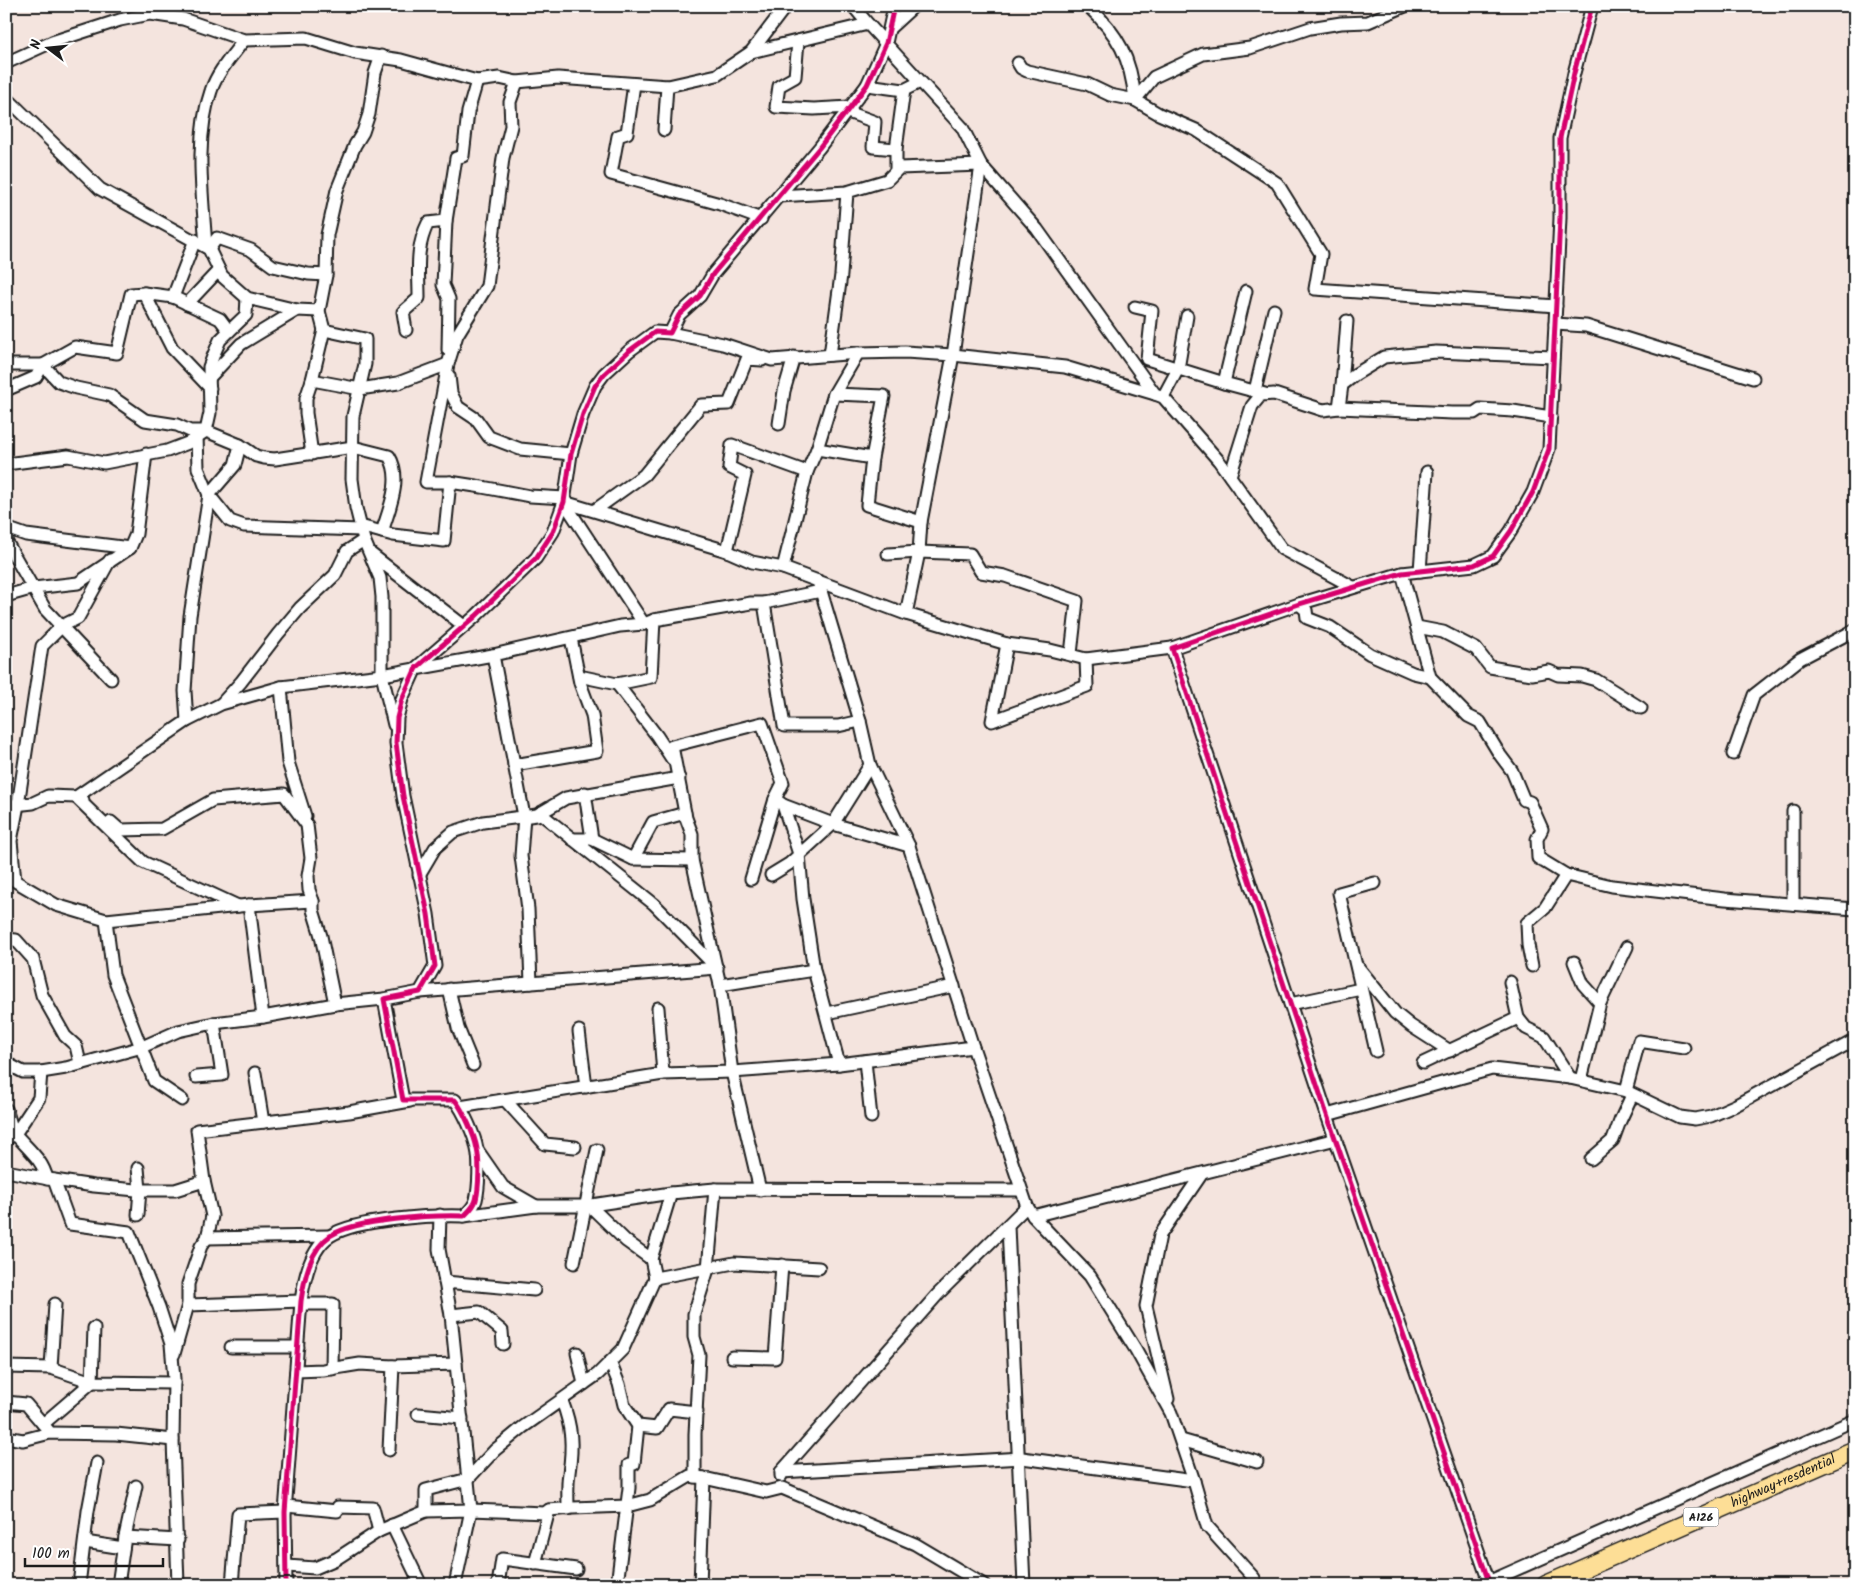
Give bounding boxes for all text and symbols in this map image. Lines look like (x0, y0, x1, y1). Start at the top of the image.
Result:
north arrow (22, 22, 72, 72)
text: N (25, 37, 48, 52)
street label: highway+resdential (1727, 1448, 1840, 1514)
road number: A126 (1684, 1508, 1718, 1526)
scale bar (25, 1536, 162, 1568)
text: 100 m (32, 1542, 70, 1566)

